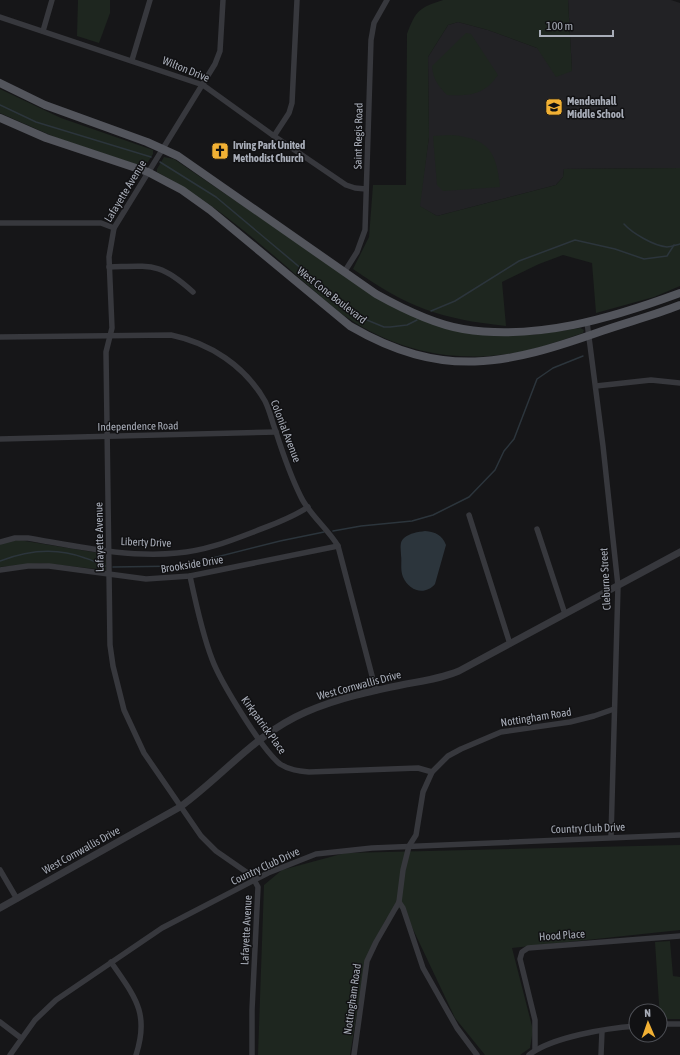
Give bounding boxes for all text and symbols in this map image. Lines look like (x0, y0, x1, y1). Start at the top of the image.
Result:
scale bar (540, 12, 613, 38)
text: 100 m (546, 19, 573, 33)
street label: Wilton Drive (161, 54, 211, 84)
place label: Mendenhall Middle School (567, 95, 625, 120)
school or university icon: Mendenhall Middle School (544, 97, 564, 117)
street label: Saint Regis Road (351, 103, 365, 169)
place label: Irving Park United Methodist Church (233, 139, 305, 164)
church icon: Irving Park United Methodist Church (210, 141, 230, 161)
street label: Lafayette Avenue (102, 158, 148, 224)
street label: West Cone Boulevard (295, 264, 369, 326)
street label: Colonial Avenue (269, 398, 303, 464)
street label: Independence Road (97, 419, 179, 433)
street label: Lafayette Avenue (92, 502, 106, 572)
street label: Liberty Drive (120, 535, 172, 549)
street label: Cleburne Street (597, 547, 613, 611)
street label: Brookside Drive (160, 553, 224, 575)
street label: West Cornwallis Drive (316, 668, 402, 702)
street label: Kirkpatrick Place (239, 694, 289, 756)
street label: Nottingham Road (500, 705, 572, 729)
street label: Country Club Drive (551, 821, 625, 835)
street label: West Cornwallis Drive (40, 824, 122, 876)
street label: Country Club Drive (229, 845, 301, 887)
street label: Lafayette Avenue (238, 895, 254, 965)
street label: Hood Place (539, 927, 585, 943)
street label: Nottingham Road (341, 963, 363, 1035)
north arrow (628, 1003, 668, 1043)
text: N (644, 1007, 651, 1019)

